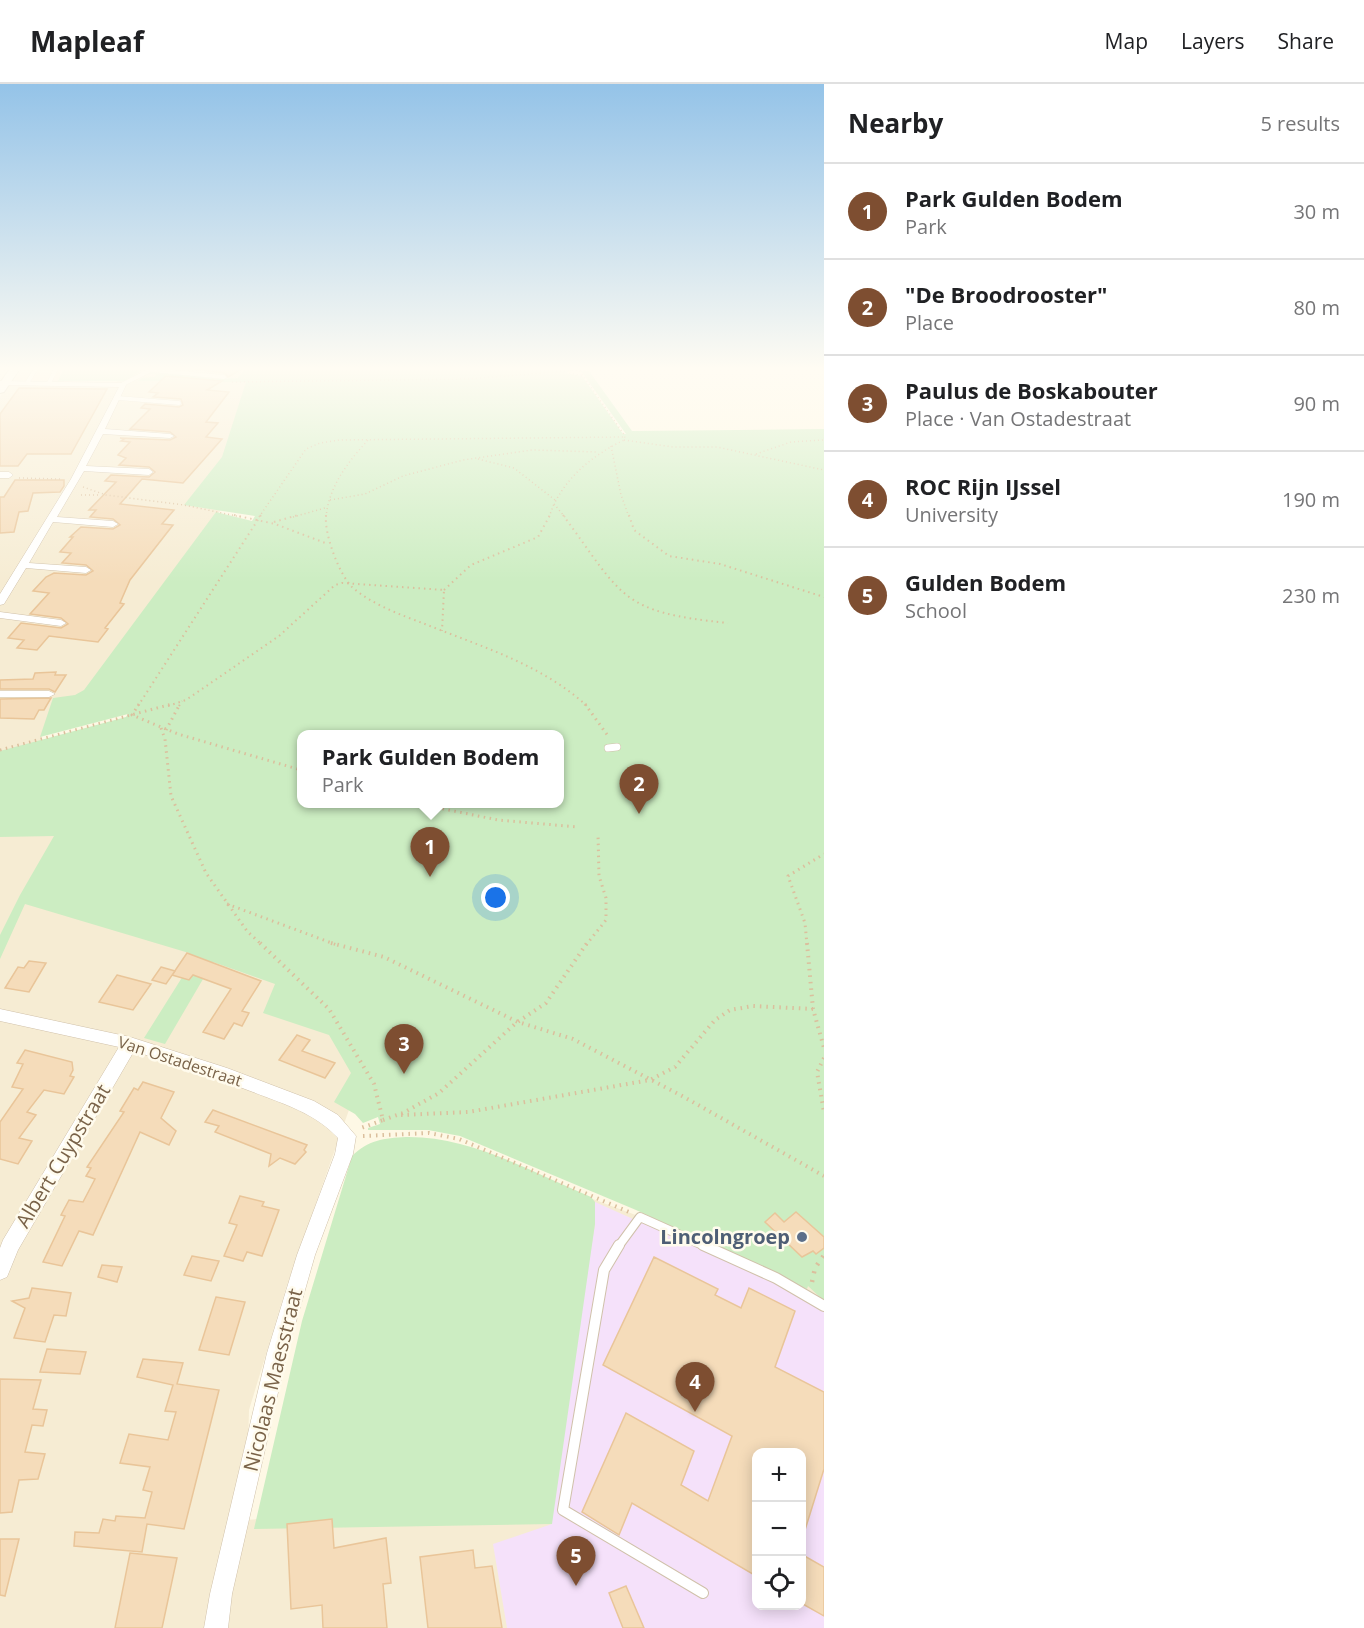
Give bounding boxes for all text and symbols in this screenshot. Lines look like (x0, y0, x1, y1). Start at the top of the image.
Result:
text: Mapleaf (30, 22, 144, 60)
text: Map (1105, 27, 1148, 55)
text: Layers (1181, 27, 1245, 55)
text: Share (1278, 27, 1334, 55)
text: Nearby (848, 105, 943, 141)
text: 5 results (1260, 110, 1340, 137)
text: Park Gulden Bodem (905, 183, 1123, 213)
text: 1 (862, 198, 873, 225)
text: 30 m (1293, 198, 1340, 225)
text: Park (905, 213, 947, 240)
text: "De Broodrooster" (905, 279, 1107, 309)
text: 2 (862, 294, 873, 321)
text: 80 m (1293, 294, 1340, 321)
text: Place (905, 309, 954, 336)
text: Paulus de Boskabouter (905, 375, 1158, 405)
text: 3 (862, 390, 873, 417)
text: 90 m (1293, 390, 1340, 417)
text: Place · Van Ostadestraat (905, 405, 1131, 432)
text: ROC Rijn IJssel (905, 471, 1061, 501)
text: 4 (862, 486, 873, 513)
text: 190 m (1282, 486, 1340, 513)
text: University (905, 501, 998, 528)
text: Gulden Bodem (905, 567, 1066, 597)
text: 5 (862, 582, 873, 609)
text: 230 m (1282, 582, 1340, 609)
text: School (905, 597, 967, 624)
popup (297, 730, 564, 808)
text: Park Gulden Bodem (322, 741, 539, 771)
pin: 2 (620, 764, 658, 814)
text: Park (322, 771, 364, 798)
pin: 1 (410, 828, 450, 877)
your location (481, 883, 510, 912)
pin: 3 (384, 1024, 424, 1074)
street label: Van Ostadestraat (115, 1031, 245, 1092)
street label: Albert Cuypstraat (9, 1079, 116, 1233)
place label: Lincolngroep (660, 1223, 790, 1250)
marker: Lincolngroep (795, 1230, 809, 1244)
street label: Nicolaas Maesstraat (237, 1286, 308, 1474)
pin: 4 (676, 1362, 714, 1412)
map controls (752, 1448, 806, 1610)
button: + (752, 1448, 806, 1502)
button: − (752, 1502, 806, 1556)
pin: 5 (556, 1536, 596, 1586)
button: locate (752, 1556, 806, 1610)

